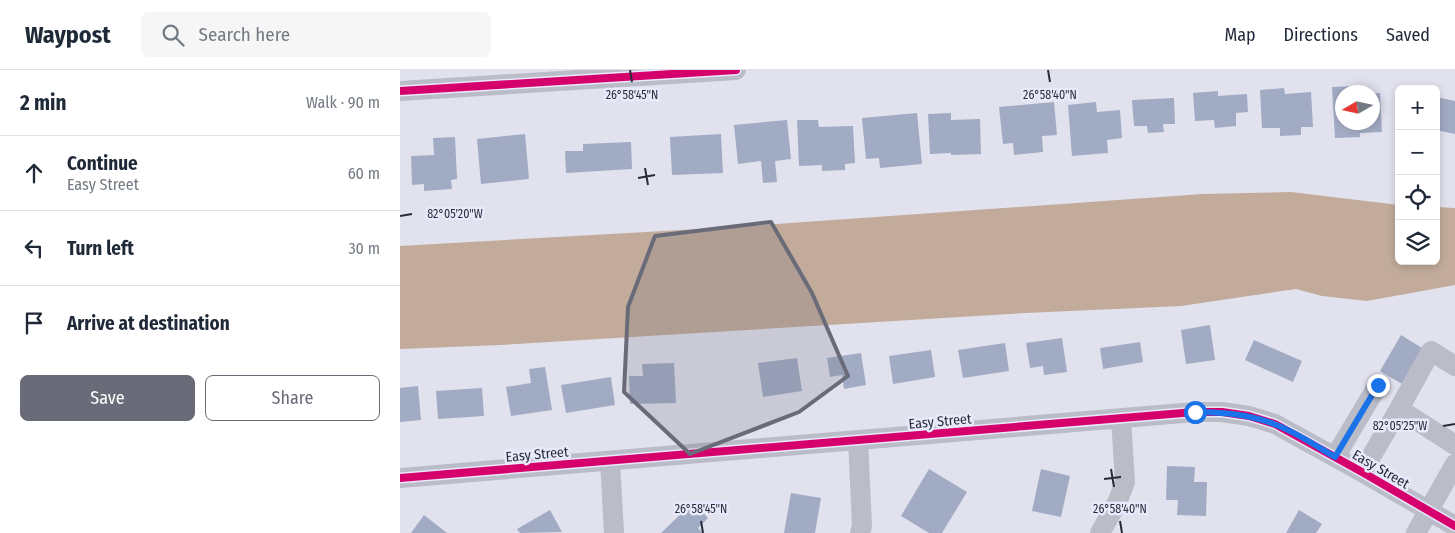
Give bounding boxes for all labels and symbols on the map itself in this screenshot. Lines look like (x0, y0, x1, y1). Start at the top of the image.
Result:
north arrow (1335, 85, 1380, 130)
text: 26°58'45"N (606, 88, 658, 102)
text: 26°58'40"N (1023, 88, 1077, 102)
text: 82°05'20"W (427, 207, 483, 221)
route end (1367, 374, 1390, 397)
route start (1184, 401, 1207, 424)
street label: Easy Street (908, 410, 973, 433)
text: 82°05'25"W (1373, 419, 1427, 433)
street label: Easy Street (505, 443, 570, 466)
street label: Easy Street (1349, 446, 1413, 493)
text: 26°58'45"N (675, 502, 727, 516)
text: 26°58'40"N (1093, 502, 1147, 516)

